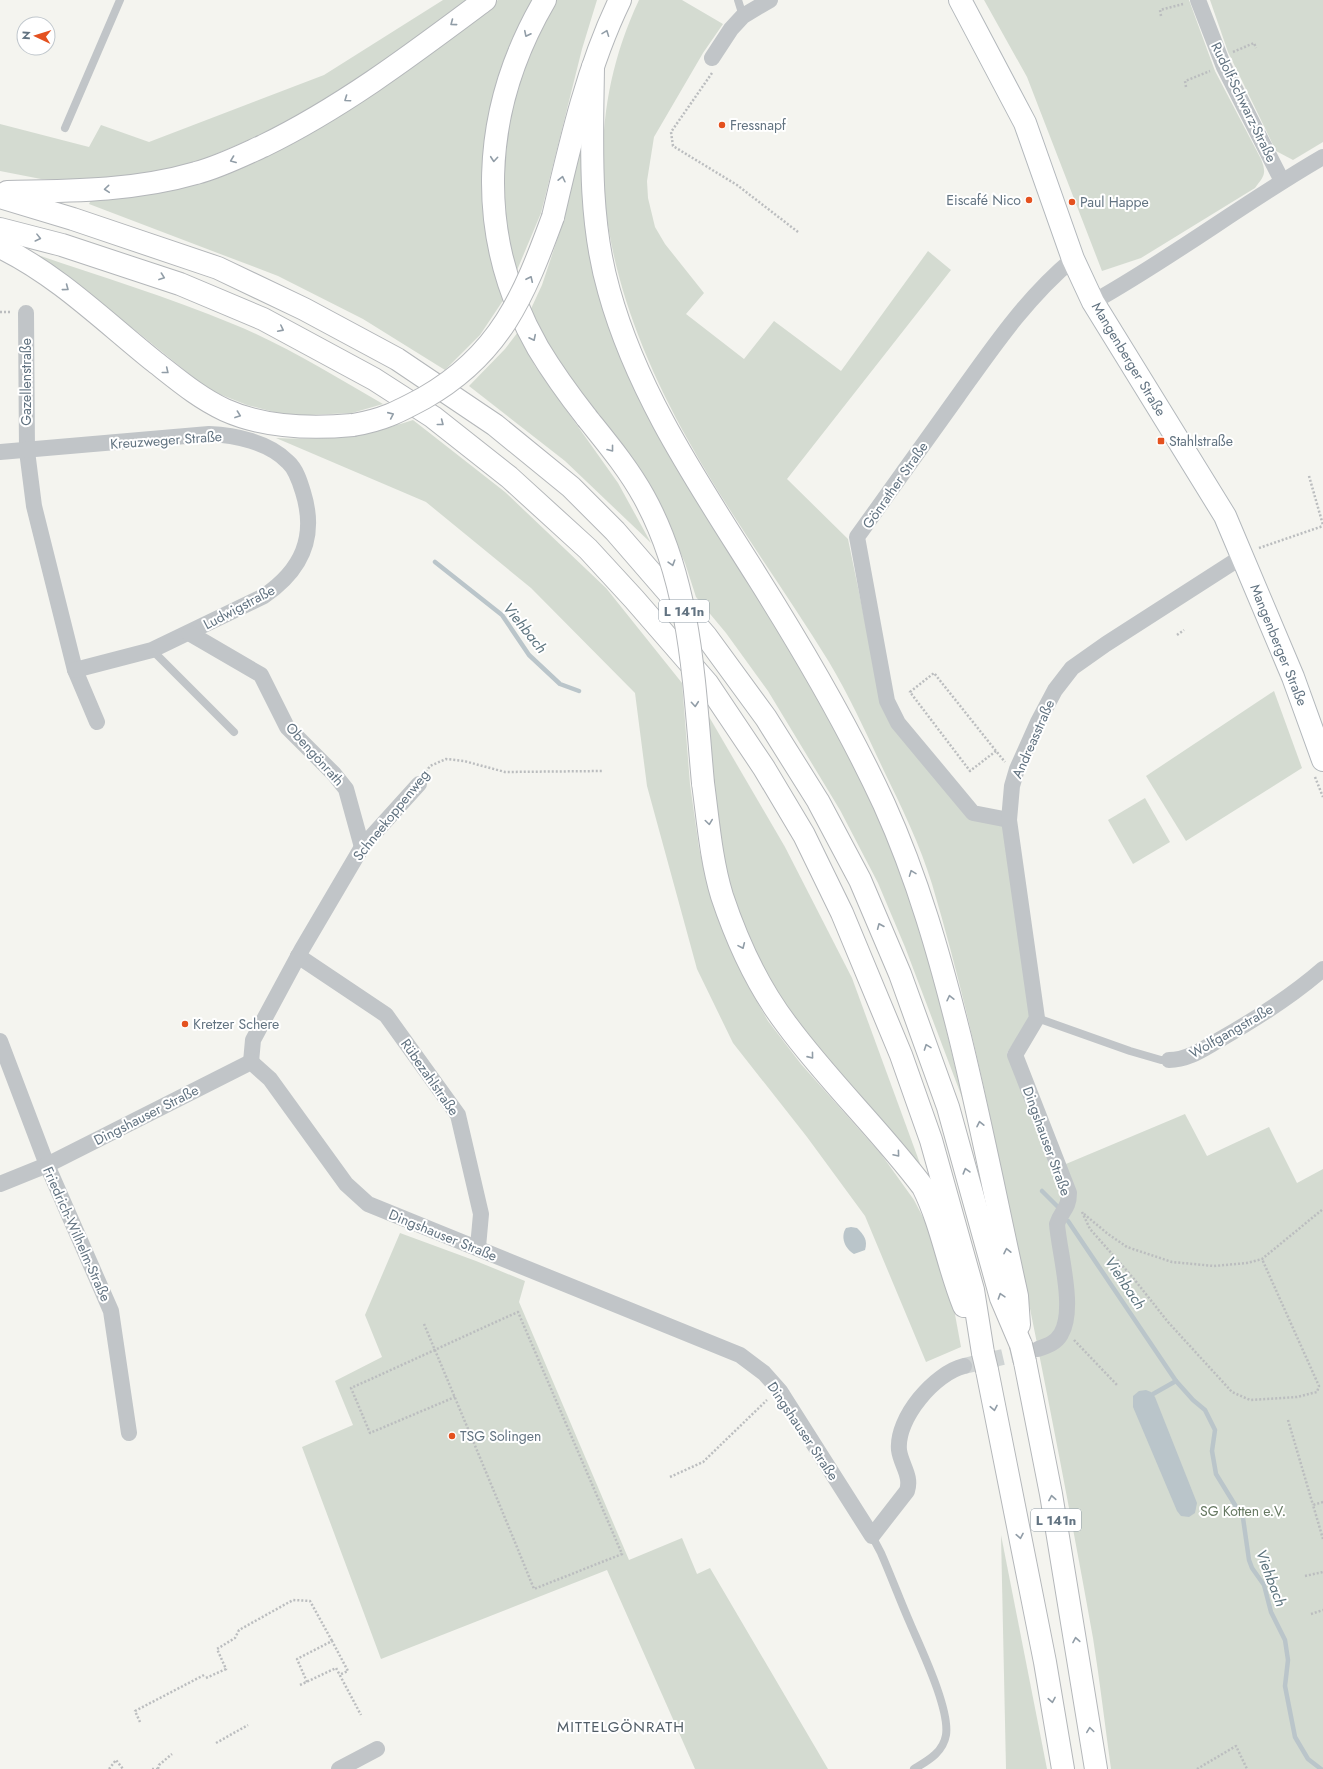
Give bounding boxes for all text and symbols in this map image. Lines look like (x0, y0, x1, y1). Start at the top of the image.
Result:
north arrow (16, 16, 56, 56)
one-way arrow (451, 18, 458, 25)
text: N (18, 30, 34, 40)
one-way arrow (524, 30, 532, 38)
one-way arrow (602, 30, 610, 37)
street label: Rudolf-Schwarz-Straße (1206, 39, 1282, 165)
one-way arrow (345, 94, 352, 101)
place label: Fressnapf (730, 115, 787, 135)
marker: Fressnapf (717, 120, 727, 130)
one-way arrow (229, 155, 236, 163)
one-way arrow (490, 156, 499, 162)
one-way arrow (557, 176, 565, 183)
one-way arrow (104, 185, 110, 194)
place label: Eiscafé Nico (946, 190, 1021, 210)
place label: Paul Happe (1080, 192, 1149, 212)
marker: Eiscafé Nico (1024, 195, 1034, 205)
marker: Paul Happe (1067, 197, 1077, 207)
one-way arrow (35, 234, 41, 242)
one-way arrow (158, 273, 165, 281)
one-way arrow (525, 275, 533, 282)
one-way arrow (61, 283, 68, 290)
street label: Mangenberger Straße (1087, 298, 1171, 420)
one-way arrow (277, 324, 284, 332)
one-way arrow (529, 334, 536, 342)
street label: Gazellenstraße (16, 338, 36, 426)
one-way arrow (161, 366, 169, 373)
one-way arrow (235, 410, 242, 418)
one-way arrow (387, 412, 394, 420)
one-way arrow (437, 418, 444, 425)
street label: Kreuzweger Straße (109, 426, 223, 454)
place label: Stahlstraße (1169, 431, 1233, 451)
marker: Stahlstraße (1156, 436, 1166, 446)
street label: Gönrather Straße (858, 437, 932, 533)
one-way arrow (606, 444, 613, 451)
one-way arrow (667, 559, 676, 566)
street label: Ludwigstraße (200, 580, 278, 634)
street label: Mangenberger Straße (1245, 581, 1313, 709)
water label: Viehbach (498, 598, 552, 658)
road number: L 141n (659, 600, 709, 622)
street label: Andreasstraße (1007, 696, 1059, 782)
one-way arrow (691, 701, 700, 707)
street label: Obengönrath (281, 718, 349, 790)
street label: Schneekoppenweg (348, 765, 434, 865)
one-way arrow (704, 819, 713, 825)
one-way arrow (909, 870, 917, 877)
one-way arrow (876, 923, 884, 930)
one-way arrow (738, 943, 746, 950)
one-way arrow (947, 995, 955, 1001)
street label: Wolfgangstraße (1186, 999, 1276, 1063)
place label: Kretzer Schere (193, 1014, 279, 1034)
marker: Kretzer Schere (180, 1019, 190, 1029)
street label: Rübezahlstraße (396, 1035, 464, 1119)
one-way arrow (923, 1044, 931, 1051)
one-way arrow (807, 1051, 814, 1058)
street label: Dingshauser Straße (90, 1080, 202, 1150)
street label: Dingshauser Straße (1018, 1083, 1076, 1199)
one-way arrow (977, 1121, 985, 1127)
one-way arrow (892, 1150, 899, 1157)
street label: Friedrich-Wilhelm-Straße (38, 1163, 116, 1305)
one-way arrow (962, 1168, 971, 1175)
street label: Dingshauser Straße (386, 1204, 500, 1266)
one-way arrow (1004, 1248, 1012, 1255)
water label: Viehbach (1099, 1252, 1151, 1314)
one-way arrow (997, 1293, 1006, 1300)
street label: Dingshauser Straße (763, 1378, 843, 1484)
one-way arrow (990, 1405, 998, 1411)
place label: TSG Solingen (460, 1426, 541, 1446)
marker: TSG Solingen (447, 1431, 457, 1441)
one-way arrow (1048, 1495, 1057, 1501)
park label: SG Kotten e.V. (1200, 1501, 1286, 1521)
road number: L 141n (1031, 1509, 1081, 1531)
one-way arrow (1015, 1533, 1024, 1539)
water label: Viehbach (1250, 1546, 1292, 1610)
one-way arrow (1072, 1637, 1081, 1643)
one-way arrow (1047, 1697, 1055, 1703)
district label: MITTELGÖNRATH (557, 1716, 685, 1738)
one-way arrow (1086, 1727, 1095, 1733)

